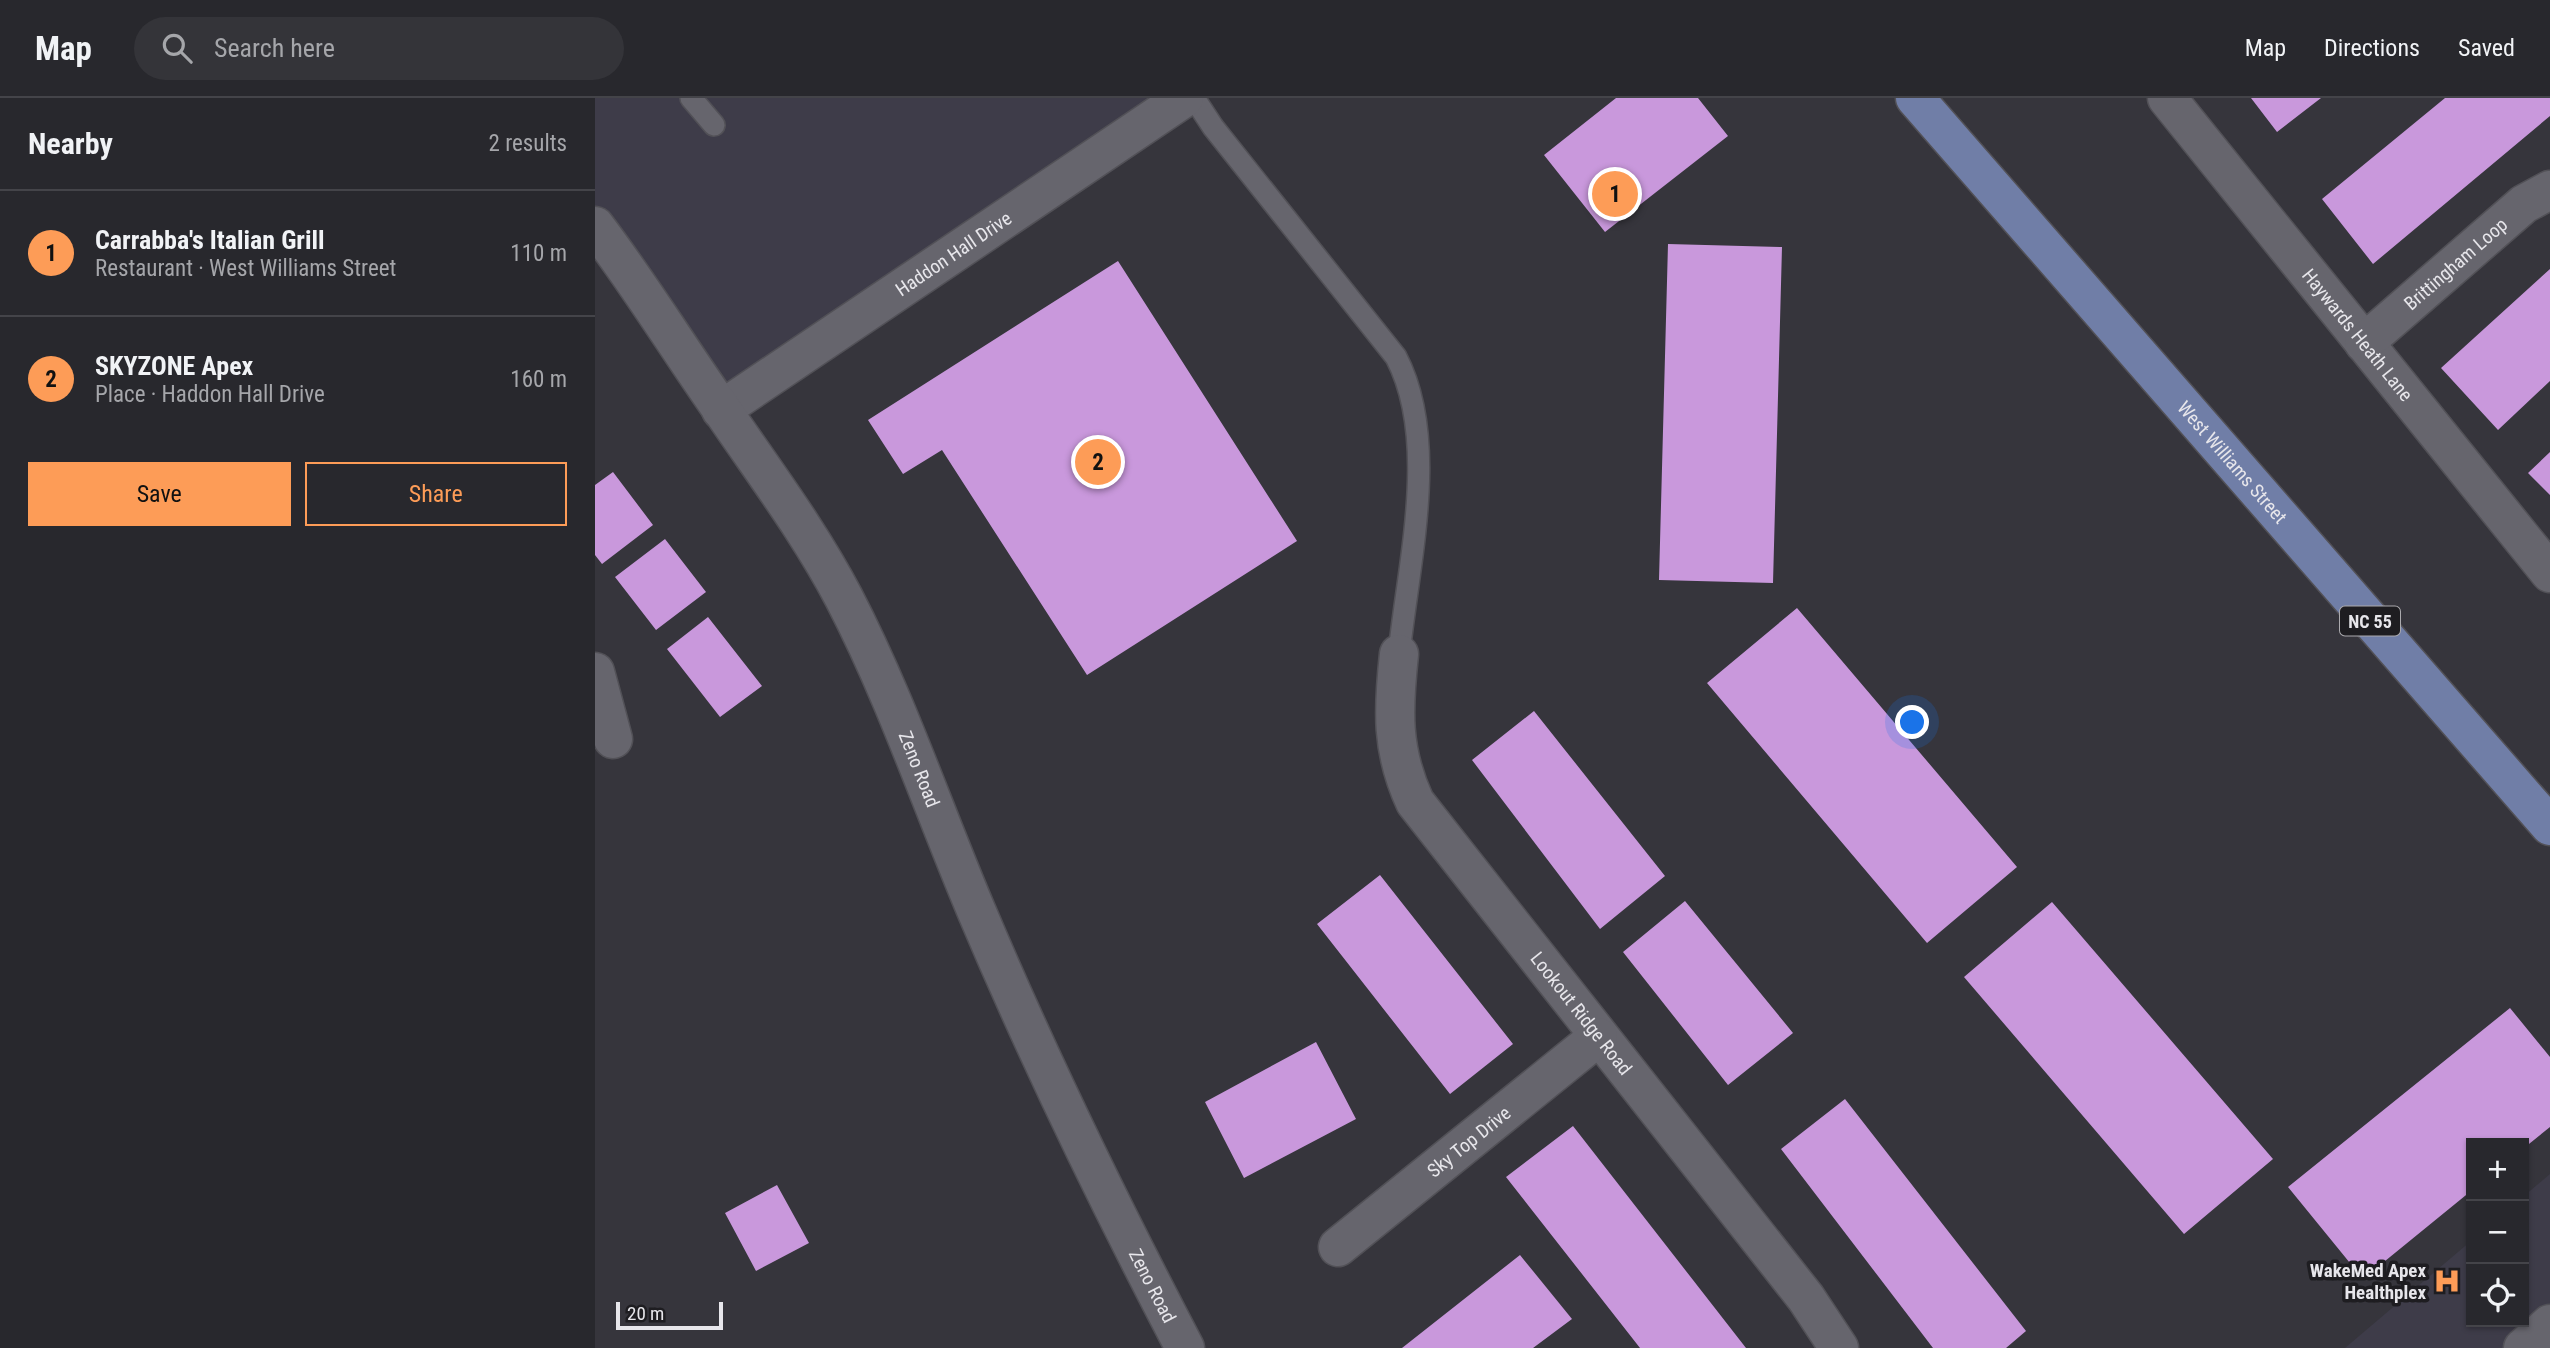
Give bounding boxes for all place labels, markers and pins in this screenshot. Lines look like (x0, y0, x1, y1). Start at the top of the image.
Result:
pin: 1 (1592, 168, 1638, 220)
pin: 2 (1075, 436, 1121, 488)
place label: WakeMed Apex Healthplex (2310, 1259, 2426, 1304)
hospital icon: WakeMed Apex Healthplex (2432, 1266, 2462, 1296)

